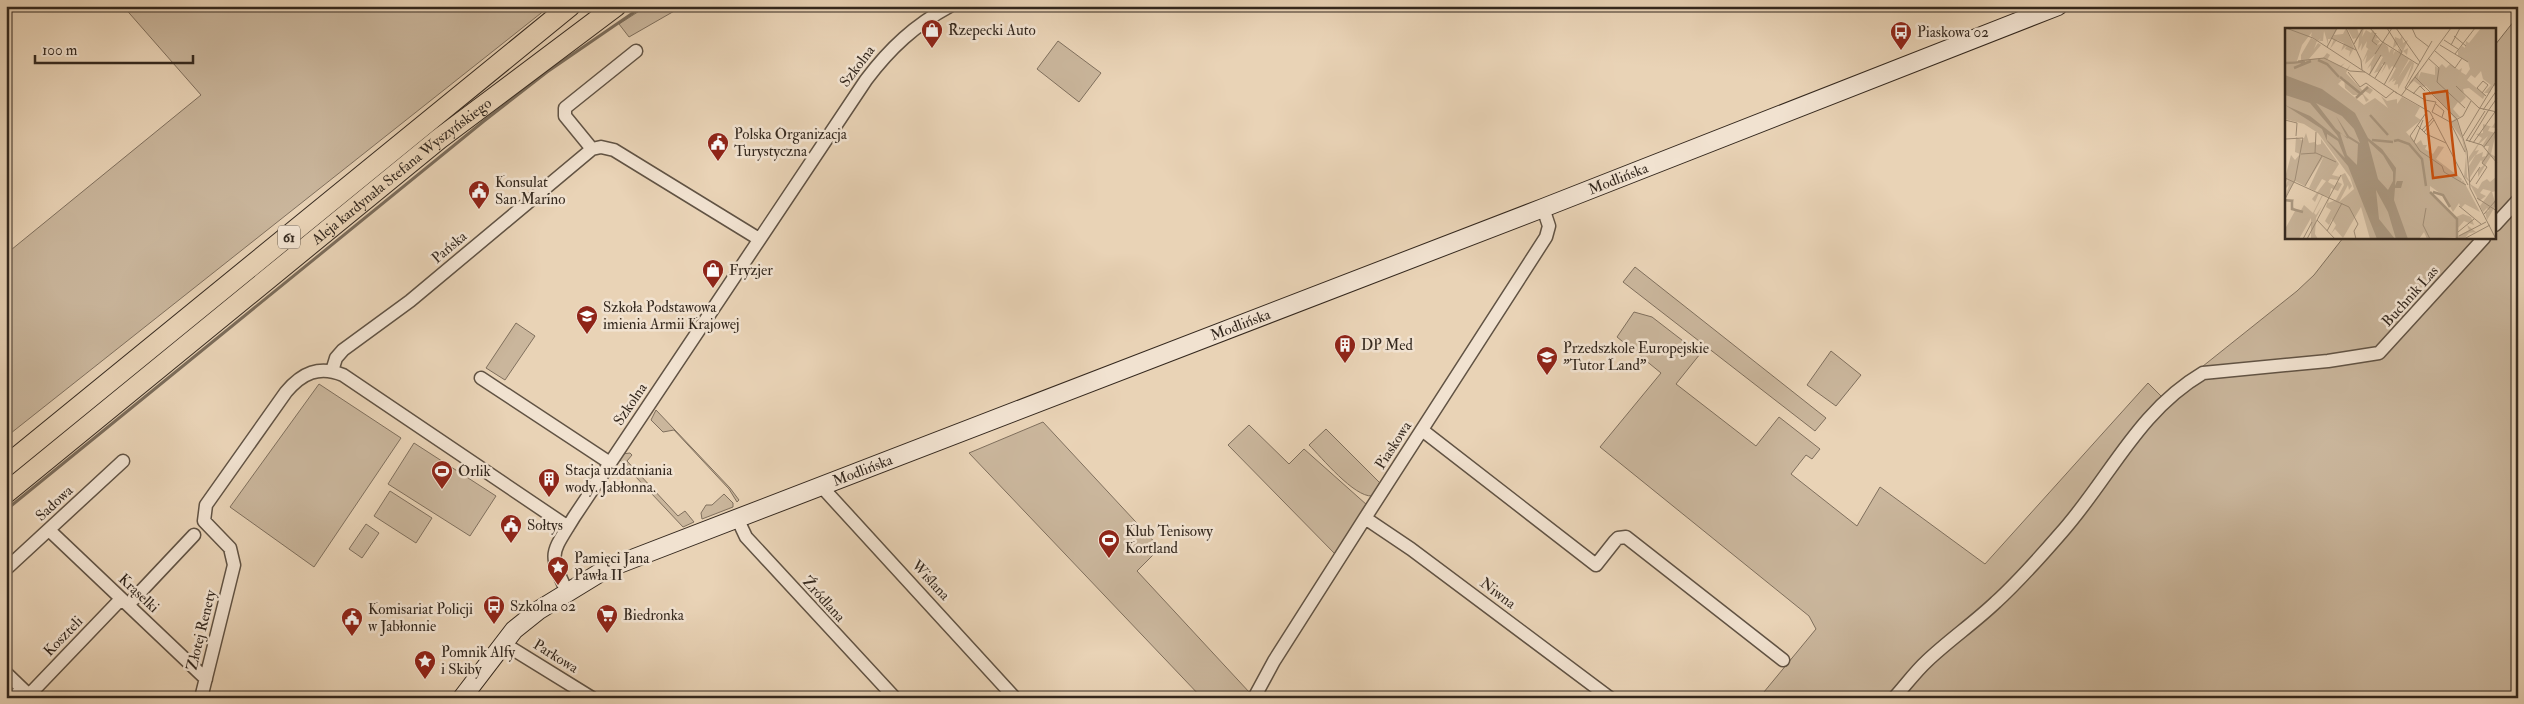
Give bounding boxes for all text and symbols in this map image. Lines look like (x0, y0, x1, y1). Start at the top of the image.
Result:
shop icon: Rzepecki Auto (920, 18, 944, 49)
bus stop icon: Piaskowa 02 (1889, 20, 1913, 51)
place label: Rzepecki Auto (948, 21, 1036, 41)
place label: Piaskowa 02 (1917, 23, 1989, 42)
inset map (2285, 28, 2496, 239)
scale bar (35, 32, 192, 64)
text: 100 m (42, 41, 78, 60)
street label: Szkolna (836, 41, 880, 91)
street label: Aleja kardynała Stefana Wyszyńskiego (307, 94, 496, 250)
place label: Polska Organizacja Turystyczna (734, 125, 848, 161)
public building icon: Polska Organizacja Turystyczna (706, 131, 730, 162)
street label: Modlińska (1586, 158, 1652, 199)
place label: Konsulat San Marino (495, 173, 565, 209)
public building icon: Konsulat San Marino (467, 179, 491, 210)
road number: 61 (278, 226, 300, 248)
street label: Pańska (428, 226, 472, 268)
shop icon: Fryzjer (701, 258, 725, 289)
place label: Fryzjer (729, 261, 773, 280)
street label: Buchnik Las (2378, 262, 2443, 331)
place label: Szkoła Podstawowa imienia Armii Krajowej (603, 298, 740, 334)
school or university icon: Szkoła Podstawowa imienia Armii Krajowej (575, 304, 599, 335)
street label: Modlińska (1208, 305, 1274, 345)
building icon: DP Med (1333, 333, 1357, 364)
place label: DP Med (1361, 336, 1414, 355)
place label: Przedszkole Europejskie "Tutor Land" (1563, 339, 1709, 375)
school or university icon: Przedszkole Europejskie "Tutor Land" (1535, 345, 1559, 376)
street label: Szkolna (609, 379, 652, 429)
street label: Piaskowa (1371, 417, 1416, 473)
street label: Modlińska (830, 450, 896, 491)
sports icon: Orlik (430, 459, 454, 490)
place label: Stacja uzdatniania wody. Jabłonna. (565, 461, 673, 498)
place label: Orlik (458, 462, 491, 481)
building icon: Stacja uzdatniania wody. Jabłonna. (537, 467, 561, 498)
street label: Sadowa (32, 481, 78, 525)
public building icon: Sołtys (499, 513, 523, 544)
place label: Sołtys (527, 516, 563, 535)
place label: Klub Tenisowy Kortland (1125, 522, 1213, 558)
sports icon: Klub Tenisowy Kortland (1097, 528, 1121, 559)
place label: Pamięci Jana Pawła II (574, 549, 650, 585)
place icon: Pamięci Jana Pawła II (546, 555, 570, 586)
street label: Wiślana (907, 555, 955, 605)
street label: Krąselki (114, 570, 163, 617)
street label: Źródlana (798, 571, 851, 627)
street label: Niwna (1476, 574, 1520, 614)
street label: Złotej Renety (182, 587, 221, 672)
bus stop icon: Szkolna 02 (482, 594, 506, 625)
place label: Szkolna 02 (510, 597, 576, 616)
place label: Komisariat Policji w Jabłonnie (368, 600, 473, 637)
supermarket icon: Biedronka (595, 603, 619, 634)
public building icon: Komisariat Policji w Jabłonnie (340, 606, 364, 637)
place label: Biedronka (623, 606, 685, 625)
street label: Koszteli (40, 612, 87, 661)
street label: Parkowa (530, 635, 582, 678)
place label: Pomnik Alfy i Skiby (441, 643, 516, 679)
place icon: Pomnik Alfy i Skiby (413, 649, 437, 680)

